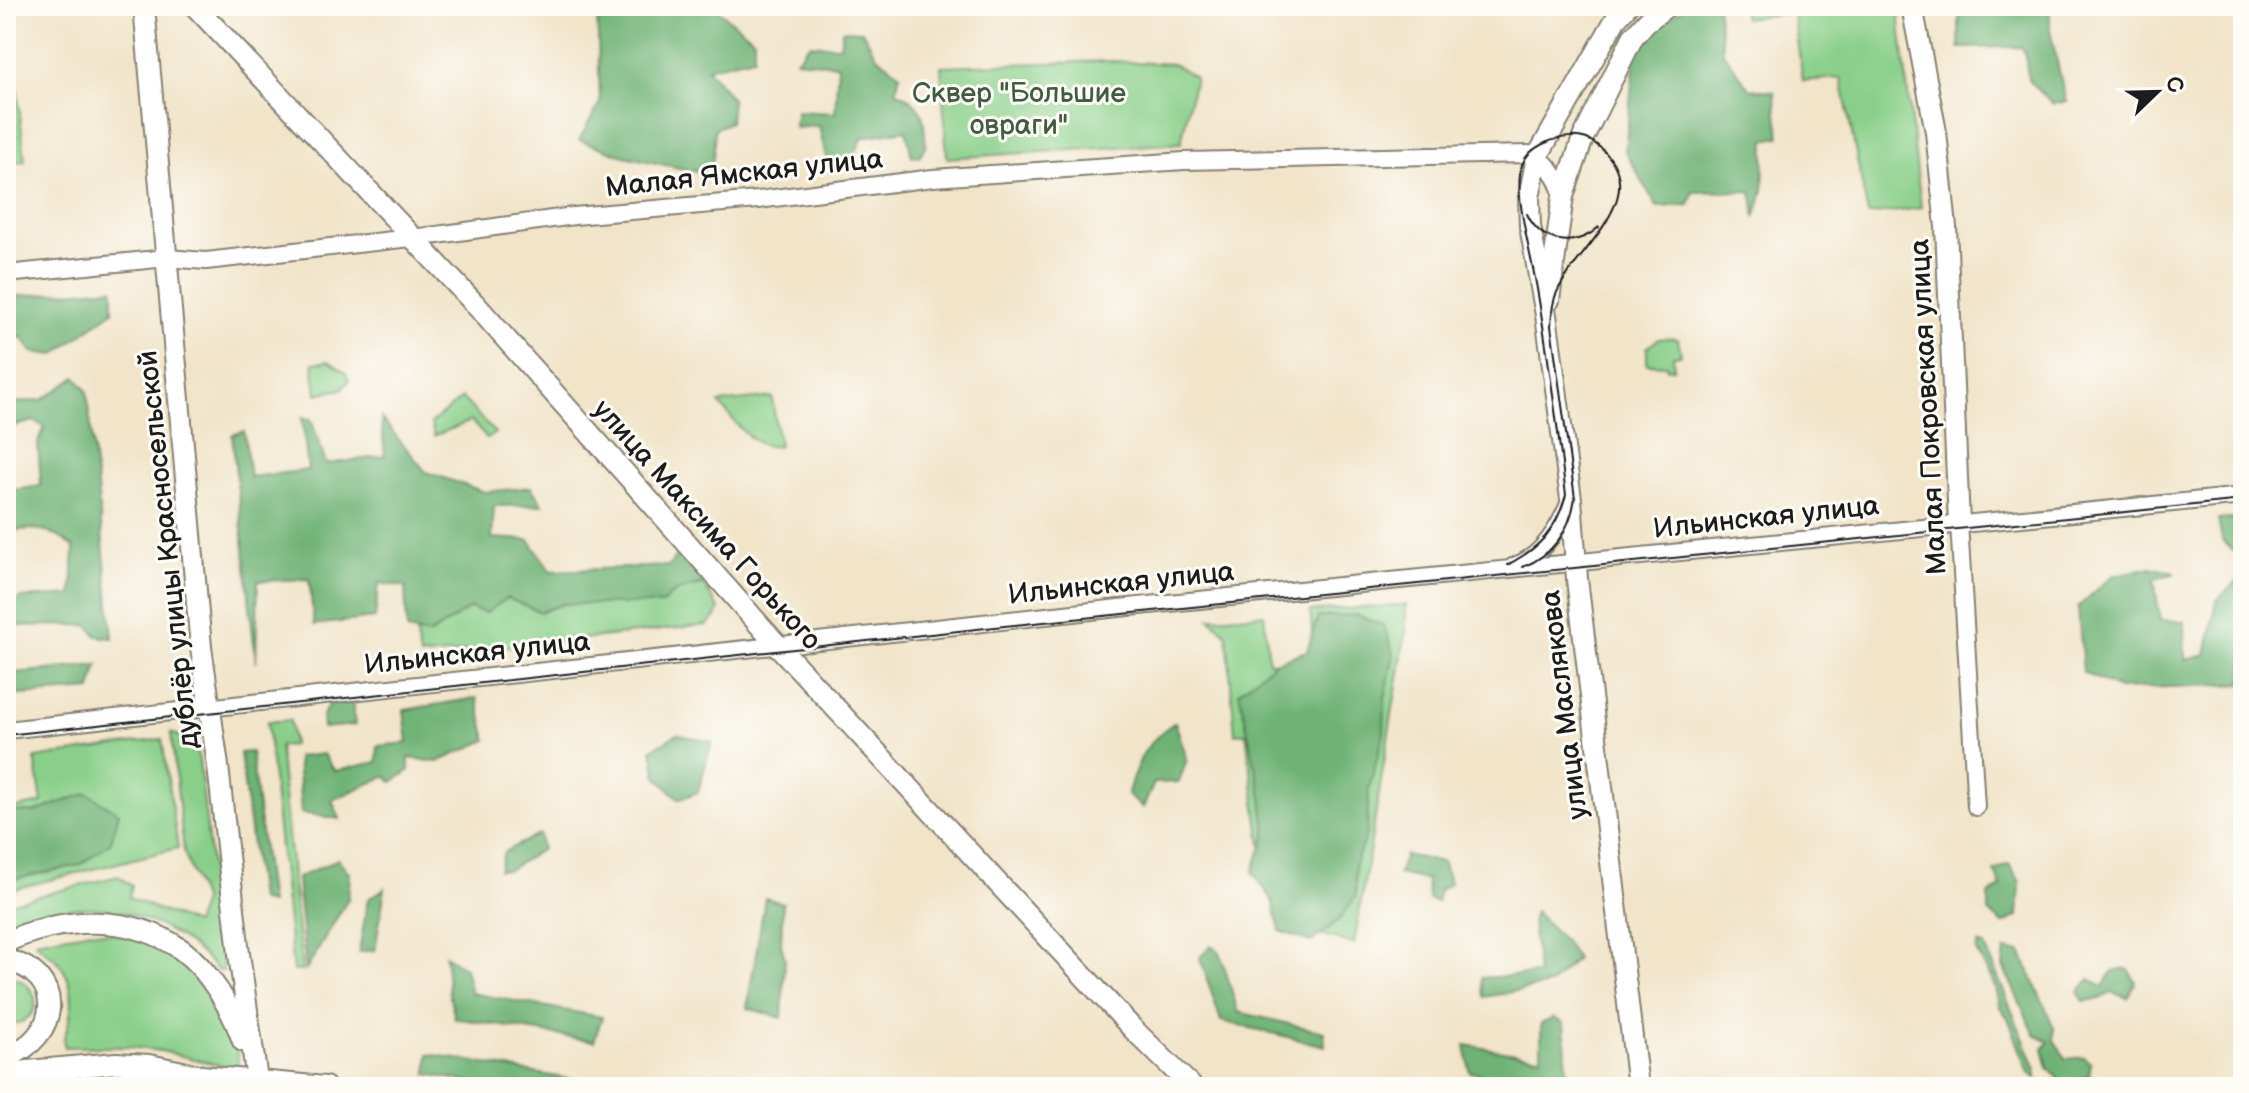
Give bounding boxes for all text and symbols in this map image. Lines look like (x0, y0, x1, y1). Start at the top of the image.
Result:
north arrow (2117, 52, 2197, 132)
text: С (2159, 72, 2189, 97)
park label: Сквер "Большие овраги" (912, 77, 1126, 142)
street label: Малая Ямская улица (604, 142, 885, 204)
street label: Малая Покровская улица (1903, 238, 1954, 576)
street label: дублёр улицы Красносельской (131, 349, 206, 751)
street label: улица Максима Горького (586, 393, 828, 657)
street label: Ильинская улица (1651, 489, 1881, 546)
street label: Ильинская улица (1006, 555, 1236, 612)
street label: улица Маслякова (1534, 588, 1595, 821)
street label: Ильинская улица (362, 625, 592, 682)

